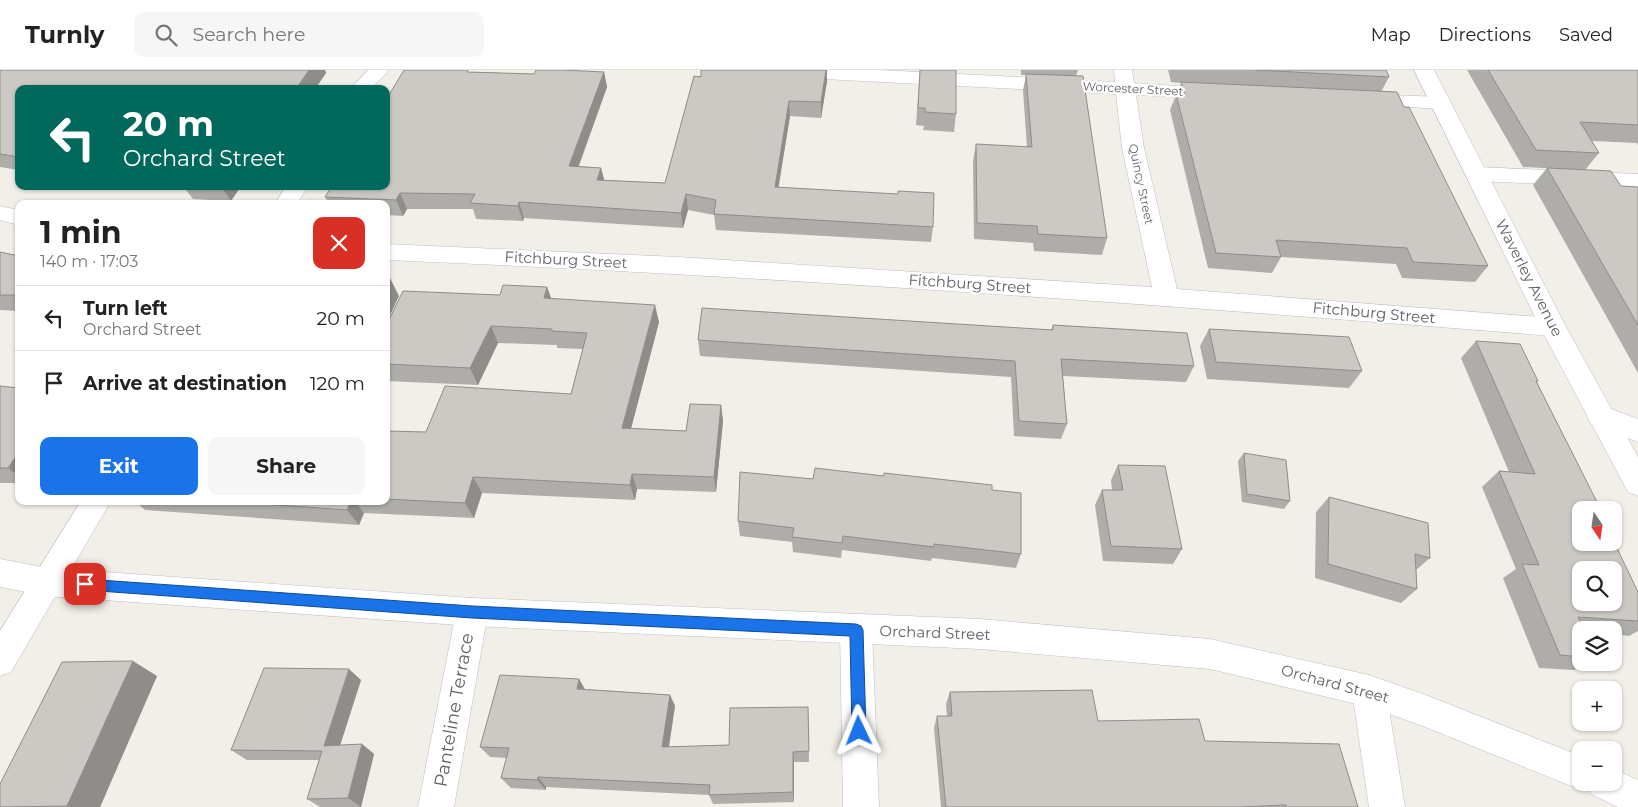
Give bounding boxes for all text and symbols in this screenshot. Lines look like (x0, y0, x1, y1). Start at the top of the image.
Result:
search box (134, 12, 484, 57)
text: Turnly (25, 20, 104, 49)
icon: search (152, 21, 180, 49)
text: Search here (192, 23, 305, 46)
text: Map (1371, 24, 1411, 46)
text: Directions (1439, 24, 1531, 46)
text: Saved (1559, 24, 1613, 46)
street label: Worcester Street (1082, 78, 1184, 99)
text: 20 m (123, 102, 214, 145)
icon: left (40, 105, 105, 170)
street label: Quincy Street (1126, 142, 1157, 226)
text: Orchard Street (123, 145, 286, 172)
text: 1 min (40, 214, 121, 251)
street label: Waverley Avenue (1492, 216, 1567, 340)
button: close (313, 217, 365, 269)
street label: Fitchburg Street (504, 247, 628, 272)
text: 140 m · 17:03 (40, 252, 138, 271)
street label: Fitchburg Street (908, 270, 1032, 297)
text: Turn left (83, 297, 168, 320)
street label: Fitchburg Street (1312, 298, 1436, 327)
icon: left (40, 304, 68, 332)
text: 20 m (317, 307, 365, 330)
text: Orchard Street (83, 320, 201, 339)
icon: arrive (40, 369, 68, 397)
text: Arrive at destination (83, 372, 287, 395)
text: 120 m (310, 372, 365, 395)
button: Exit (40, 437, 198, 495)
button: Share (208, 437, 365, 495)
north arrow (1572, 501, 1622, 551)
map controls (1572, 501, 1622, 791)
button: search (1572, 561, 1622, 611)
pin (64, 563, 106, 605)
icon: arrive (71, 570, 99, 598)
street label: Orchard Street (879, 621, 991, 644)
button: layers (1572, 621, 1622, 671)
street label: Panteline Terrace (430, 631, 478, 789)
street label: Orchard Street (1279, 660, 1391, 707)
button: + (1572, 681, 1622, 731)
position arrow (832, 704, 884, 756)
button: − (1572, 741, 1622, 791)

